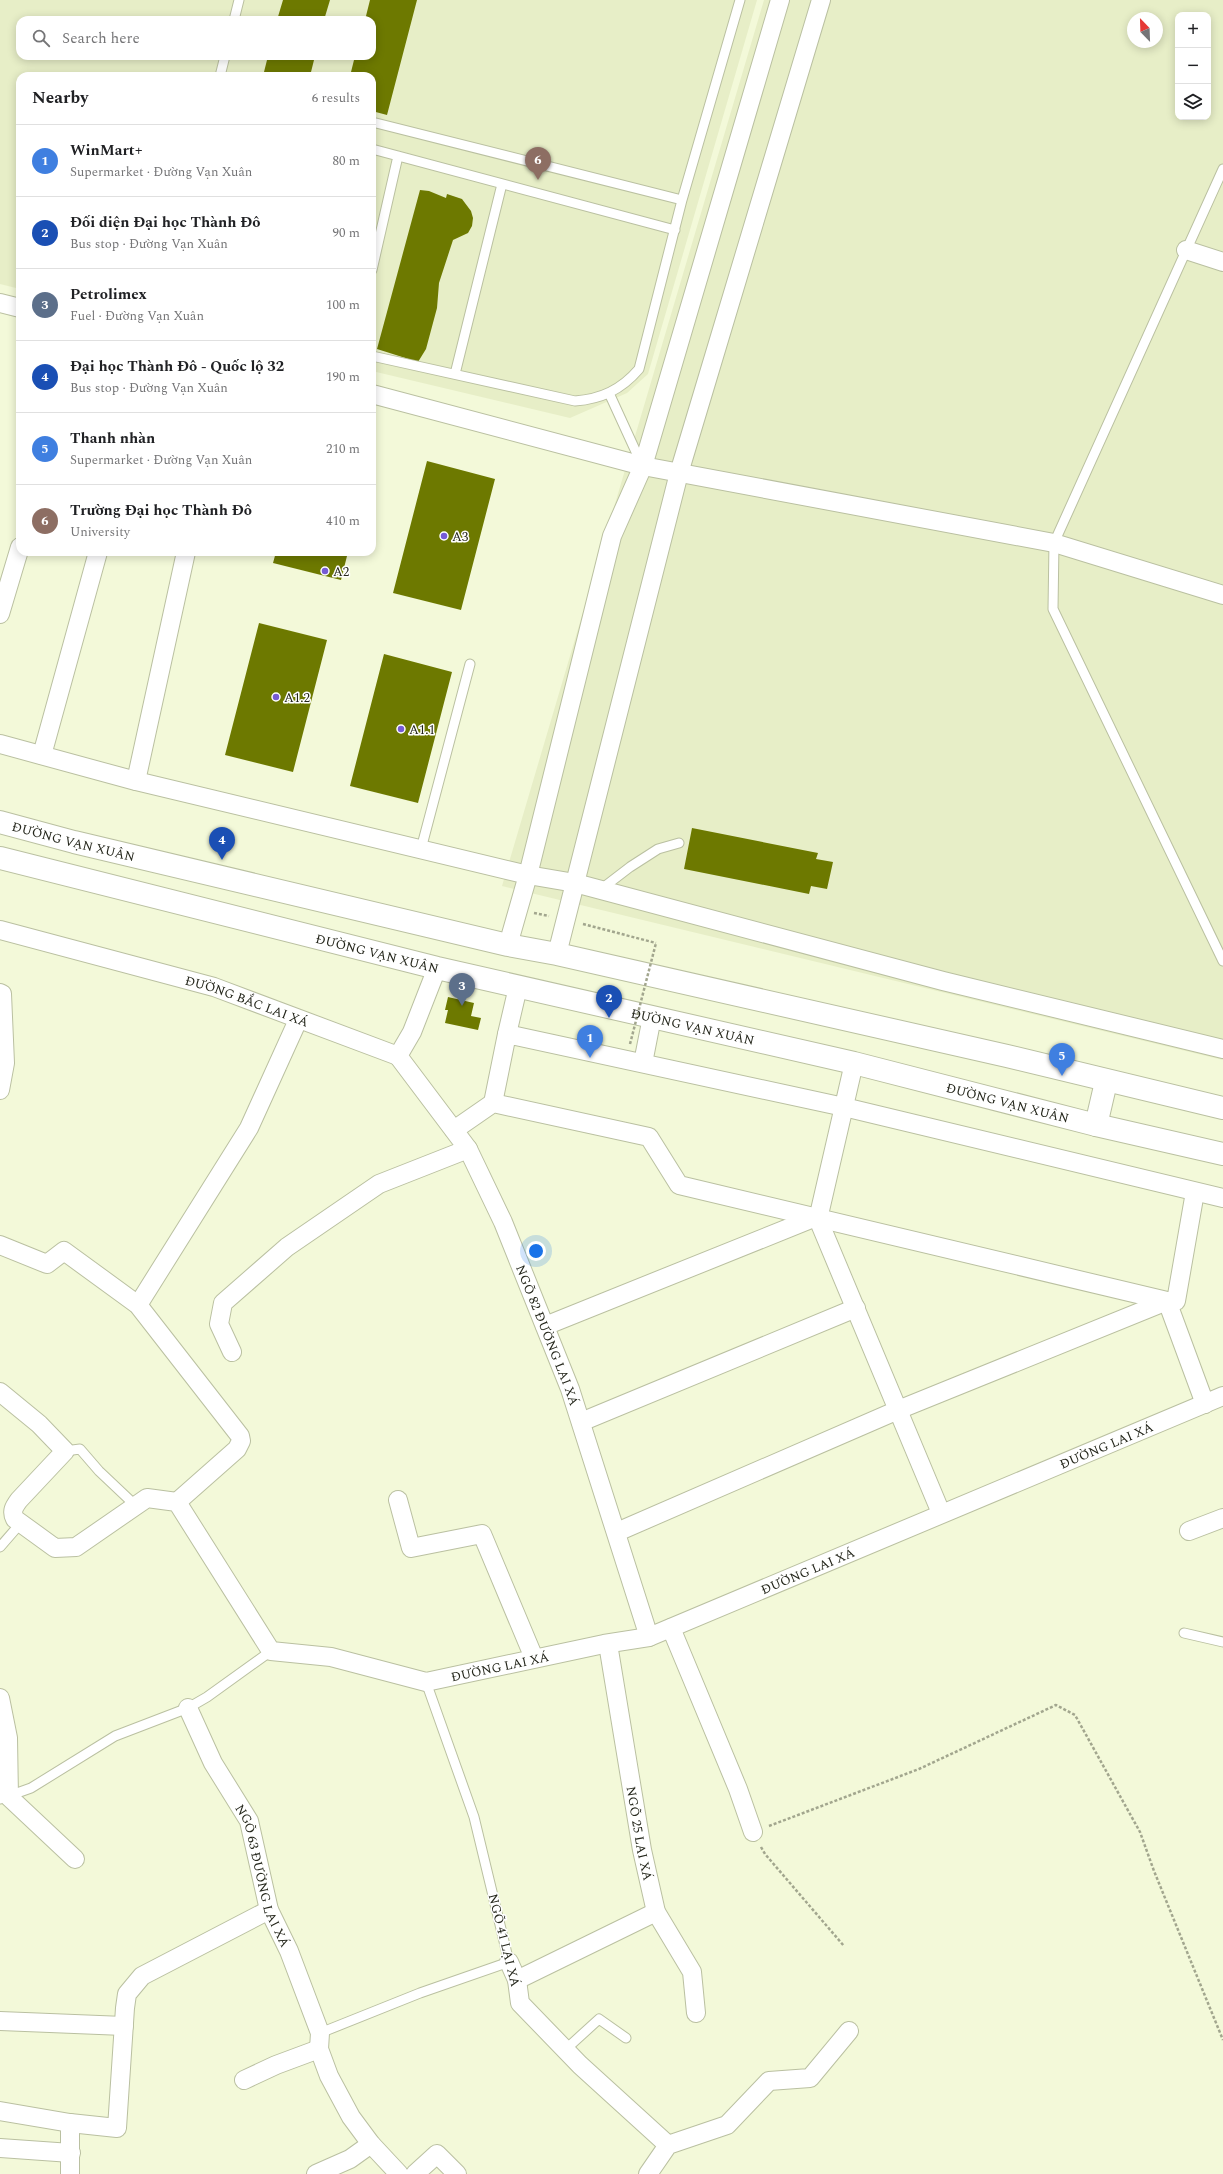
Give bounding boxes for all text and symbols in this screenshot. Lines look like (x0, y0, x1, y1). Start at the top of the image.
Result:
north arrow (1127, 12, 1163, 48)
map controls (1175, 12, 1211, 120)
button: + (1175, 12, 1211, 48)
search box (16, 16, 376, 60)
icon: search (30, 27, 52, 49)
text: Search here (62, 27, 140, 50)
button: − (1175, 48, 1211, 84)
button: layers (1175, 84, 1211, 120)
text: Nearby (32, 85, 88, 111)
text: 6 results (312, 88, 360, 108)
text: WinMart+ (70, 139, 143, 162)
pin: 6 (525, 147, 551, 180)
text: 1 (41, 151, 49, 171)
text: 80 m (333, 151, 360, 171)
text: Supermarket · Đường Vạn Xuân (70, 162, 252, 182)
text: Đối diện Đại học Thành Đô (70, 211, 261, 234)
text: 2 (41, 223, 49, 243)
text: 90 m (333, 223, 360, 243)
text: Bus stop · Đường Vạn Xuân (70, 234, 228, 254)
text: Petrolimex (70, 283, 147, 306)
text: 3 (41, 295, 49, 315)
text: 100 m (326, 295, 360, 315)
text: Fuel · Đường Vạn Xuân (70, 306, 204, 326)
text: Đại học Thành Đô - Quốc lộ 32 (70, 355, 284, 378)
text: 4 (41, 367, 49, 387)
text: 190 m (326, 367, 360, 387)
text: Bus stop · Đường Vạn Xuân (70, 378, 228, 398)
text: Thanh nhàn (70, 427, 155, 450)
text: 5 (41, 439, 49, 459)
text: 210 m (326, 439, 360, 459)
text: Supermarket · Đường Vạn Xuân (70, 450, 252, 470)
text: Trường Đại học Thành Đô (70, 499, 252, 522)
text: 6 (41, 511, 49, 531)
text: 410 m (326, 511, 360, 531)
text: University (70, 522, 130, 542)
place label: A3 (452, 527, 469, 547)
marker: A3 (439, 531, 449, 541)
place label: A2 (333, 562, 349, 582)
marker: A2 (320, 566, 330, 576)
place label: A1.2 (284, 688, 310, 708)
marker: A1.2 (271, 692, 281, 702)
place label: A1.1 (409, 720, 435, 740)
marker: A1.1 (396, 724, 406, 734)
street label: ĐƯỜNG VẠN XUÂN (10, 817, 137, 867)
pin: 4 (209, 827, 235, 860)
street label: ĐƯỜNG VẠN XUÂN (313, 929, 441, 979)
street label: ĐƯỜNG BẮC LAI XÁ (183, 971, 312, 1033)
pin: 3 (449, 973, 475, 1006)
pin: 2 (596, 985, 622, 1018)
street label: ĐƯỜNG VẠN XUÂN (629, 1003, 756, 1051)
pin: 1 (577, 1025, 603, 1058)
pin: 5 (1049, 1043, 1075, 1076)
street label: ĐƯỜNG VẠN XUÂN (944, 1078, 1071, 1129)
your location (526, 1241, 546, 1261)
street label: NGÕ 82 ĐƯỜNG LAI XÁ (510, 1262, 584, 1409)
street label: ĐƯỜNG LAI XÁ (1057, 1417, 1157, 1475)
street label: ĐƯỜNG LAI XÁ (758, 1543, 858, 1600)
street label: ĐƯỜNG LAI XÁ (449, 1647, 551, 1687)
street label: NGÕ 25 LAI XÁ (621, 1785, 658, 1883)
street label: NGÕ 63 ĐƯỜNG LAI XÁ (230, 1800, 295, 1951)
street label: NGÕ 41 LẠI XÁ (483, 1891, 525, 1989)

